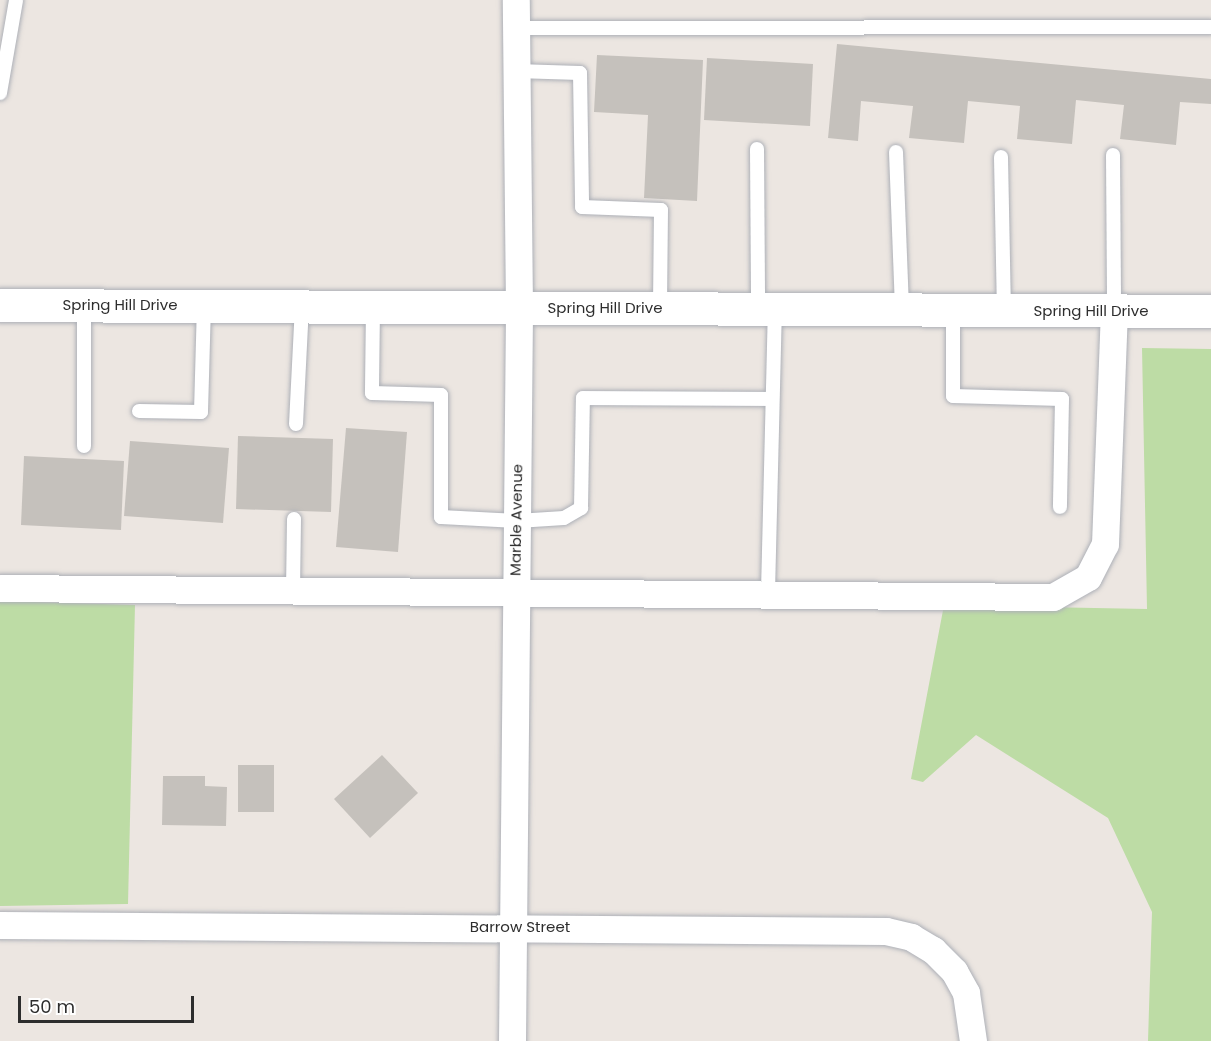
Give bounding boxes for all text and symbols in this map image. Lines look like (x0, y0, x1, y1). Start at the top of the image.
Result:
street label: Spring Hill Drive (62, 296, 178, 314)
street label: Spring Hill Drive (547, 299, 663, 317)
street label: Spring Hill Drive (1033, 302, 1149, 320)
street label: Marble Avenue (506, 464, 526, 576)
street label: Barrow Street (470, 918, 570, 936)
scale bar (21, 984, 196, 1022)
text: 50 m (29, 994, 75, 1019)

